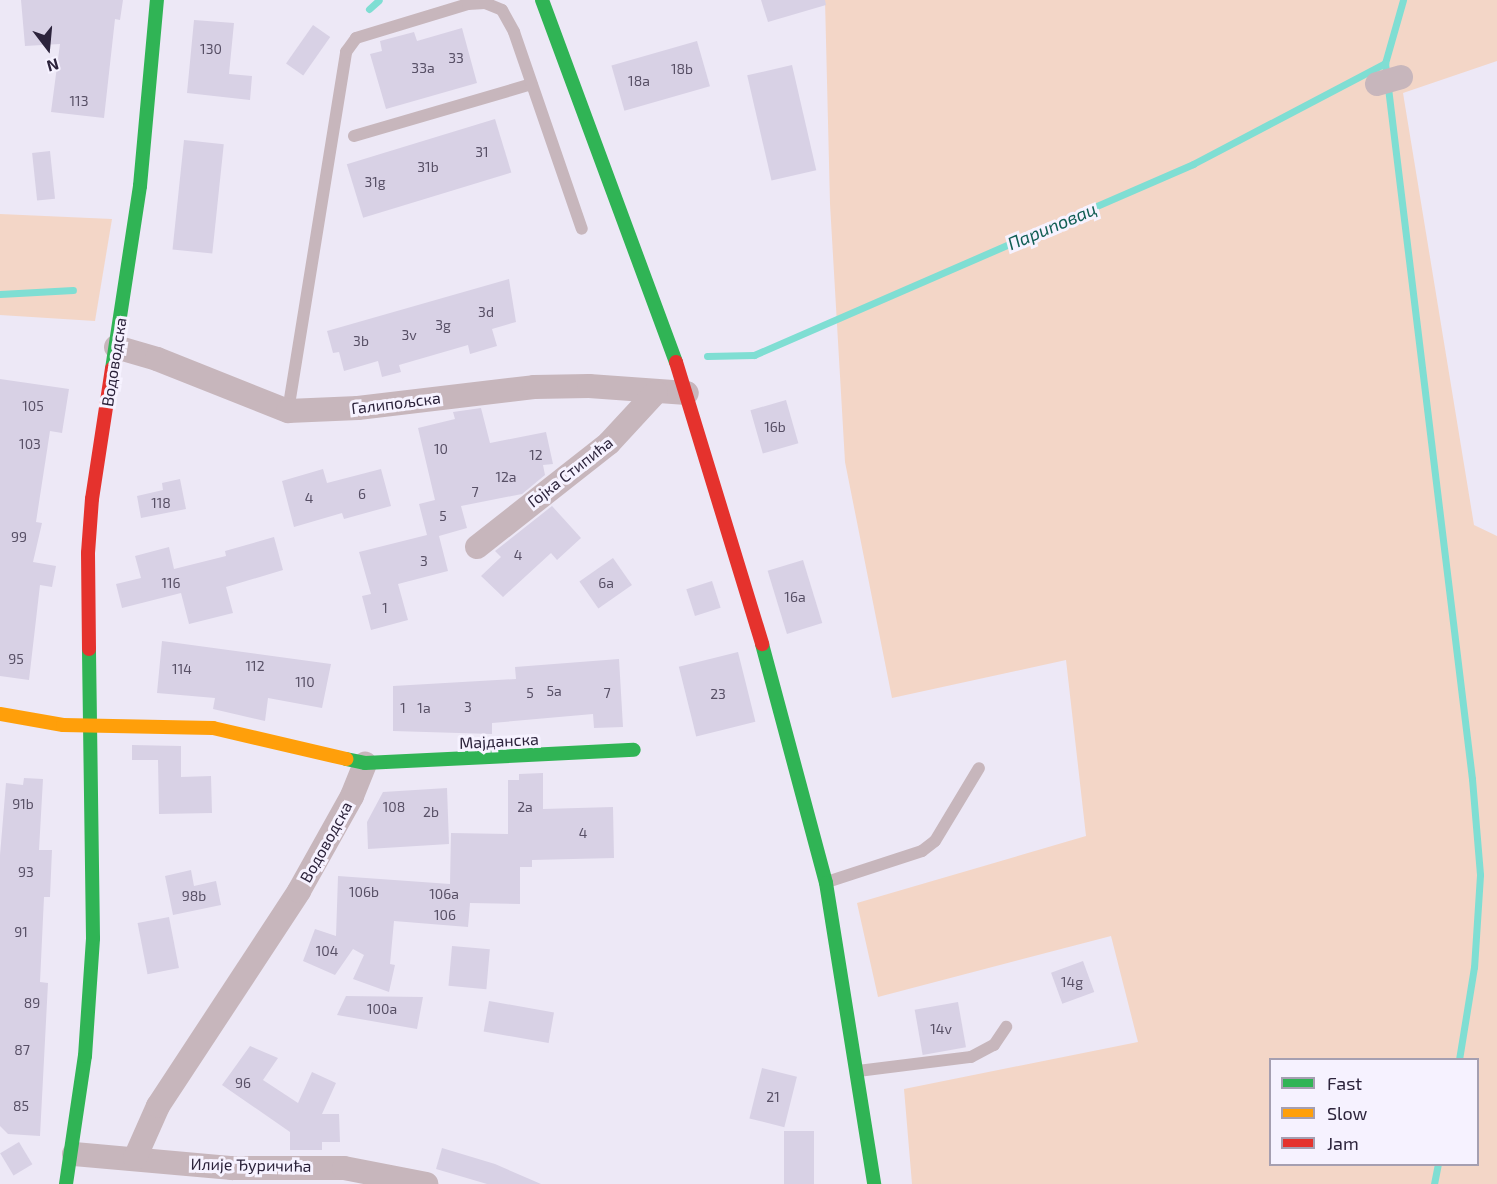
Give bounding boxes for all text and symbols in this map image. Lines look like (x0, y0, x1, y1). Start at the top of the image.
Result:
north arrow (18, 18, 78, 78)
house number: 130 (200, 41, 222, 57)
house number: 33 (448, 50, 464, 66)
text: N (45, 55, 61, 77)
house number: 33a (411, 60, 435, 76)
house number: 18b (671, 61, 693, 77)
house number: 18a (628, 73, 650, 89)
house number: 113 (70, 93, 88, 109)
house number: 31 (475, 144, 489, 160)
house number: 31b (417, 159, 439, 175)
house number: 31g (364, 174, 386, 190)
water label: Париповац (1004, 198, 1100, 254)
house number: 3d (478, 304, 494, 320)
street label: Водоводска (98, 316, 130, 408)
house number: 3g (435, 317, 451, 333)
house number: 3v (401, 327, 417, 343)
house number: 3b (353, 333, 369, 349)
street label: Галипољска (350, 388, 442, 418)
house number: 105 (22, 398, 44, 414)
house number: 16b (764, 419, 786, 435)
street label: Гојка Стипића (523, 433, 617, 511)
house number: 103 (19, 436, 41, 452)
house number: 10 (434, 441, 448, 457)
house number: 12 (529, 447, 543, 463)
house number: 12a (495, 469, 517, 485)
house number: 7 (471, 484, 479, 500)
house number: 6 (358, 486, 366, 502)
house number: 4 (305, 490, 313, 506)
house number: 118 (151, 495, 171, 511)
house number: 5 (439, 508, 447, 524)
house number: 99 (11, 529, 27, 545)
house number: 4 (514, 547, 522, 563)
house number: 3 (420, 553, 428, 569)
house number: 116 (161, 575, 181, 591)
house number: 6a (598, 575, 614, 591)
house number: 16a (784, 589, 806, 605)
house number: 1 (382, 600, 388, 616)
house number: 95 (8, 651, 24, 667)
house number: 112 (245, 658, 265, 674)
house number: 114 (172, 661, 192, 677)
house number: 110 (295, 674, 315, 690)
house number: 5a (546, 683, 562, 699)
house number: 5 (526, 685, 534, 701)
house number: 7 (603, 685, 611, 701)
house number: 23 (710, 686, 726, 702)
house number: 3 (464, 699, 472, 715)
house number: 1 (400, 700, 406, 716)
house number: 1a (417, 700, 431, 716)
street label: Мајданска (459, 729, 539, 753)
house number: 91b (12, 796, 34, 812)
street label: Водоводска (296, 798, 356, 886)
house number: 108 (383, 799, 405, 815)
house number: 2a (517, 799, 533, 815)
house number: 2b (423, 804, 439, 820)
house number: 4 (579, 825, 587, 841)
house number: 93 (18, 864, 34, 880)
house number: 106b (349, 884, 379, 900)
house number: 106a (429, 886, 459, 902)
house number: 98b (182, 888, 206, 904)
house number: 106 (434, 907, 456, 923)
house number: 91 (14, 924, 28, 940)
house number: 104 (316, 943, 338, 959)
house number: 14g (1061, 974, 1083, 990)
house number: 89 (24, 995, 40, 1011)
house number: 100a (367, 1001, 397, 1017)
house number: 14v (930, 1021, 952, 1037)
house number: 87 (14, 1042, 30, 1058)
legend (1269, 1058, 1479, 1166)
text: Fast (1327, 1072, 1362, 1094)
house number: 96 (235, 1075, 251, 1091)
house number: 21 (766, 1089, 780, 1105)
house number: 85 (13, 1098, 29, 1114)
text: Slow (1327, 1102, 1367, 1124)
text: Jam (1327, 1132, 1359, 1154)
street label: Илије Ђуричића (190, 1154, 312, 1176)

